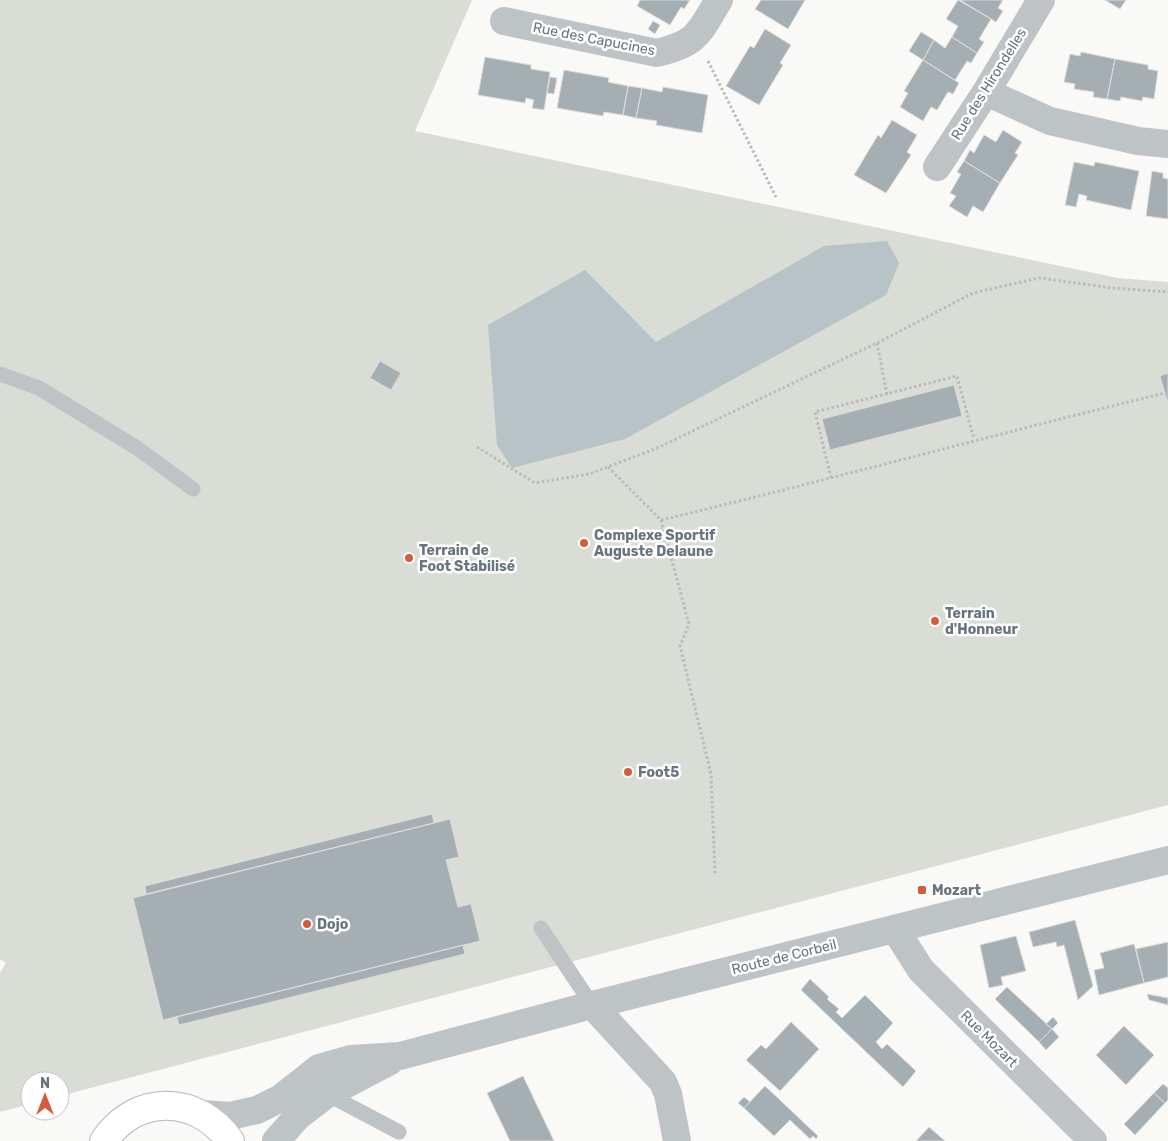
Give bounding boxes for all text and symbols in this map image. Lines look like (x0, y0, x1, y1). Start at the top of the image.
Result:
street label: Rue des Capucines (532, 19, 656, 59)
street label: Rue des Hirondelles (948, 25, 1030, 143)
place label: Complexe Sportif Auguste Delaune (594, 527, 716, 560)
marker: Complexe Sportif Auguste Delaune (578, 537, 590, 549)
place label: Terrain de Foot Stabilisé (419, 542, 515, 575)
marker: Terrain de Foot Stabilisé (403, 552, 415, 564)
place label: Terrain d'Honneur (945, 605, 1019, 638)
marker: Terrain d'Honneur (929, 615, 941, 627)
place label: Foot5 (638, 764, 679, 781)
marker: Foot5 (622, 766, 634, 778)
place label: Mozart (932, 882, 981, 899)
marker: Mozart (916, 884, 928, 896)
place label: Dojo (317, 916, 348, 933)
marker: Dojo (301, 918, 313, 930)
street label: Route de Corbeil (730, 936, 838, 978)
street label: Rue Mozart (957, 1007, 1021, 1071)
north arrow (20, 1071, 70, 1121)
text: N (40, 1075, 50, 1092)

